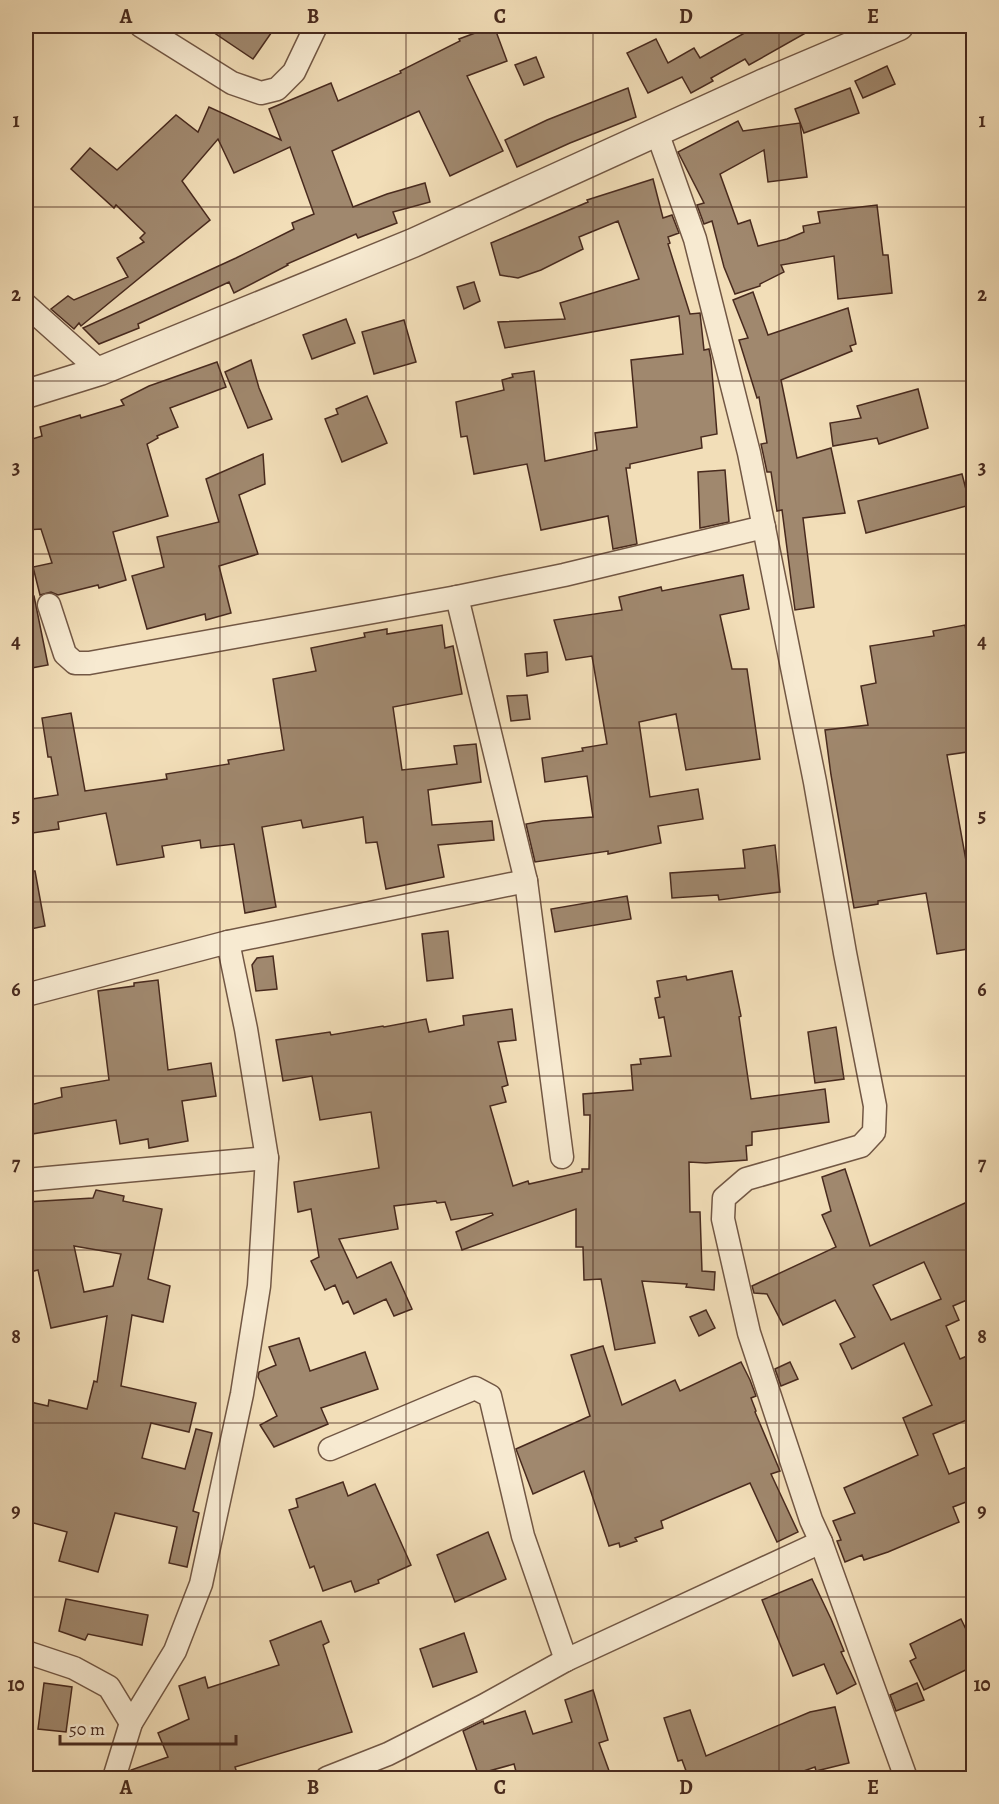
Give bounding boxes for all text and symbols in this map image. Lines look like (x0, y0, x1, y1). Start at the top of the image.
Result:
text: A (119, 3, 133, 30)
text: B (307, 3, 319, 30)
text: C (494, 3, 506, 30)
text: D (679, 3, 693, 30)
text: E (867, 3, 879, 30)
text: 1 (12, 107, 20, 134)
text: 1 (978, 107, 986, 134)
text: 2 (11, 281, 21, 308)
text: 2 (977, 281, 987, 308)
text: 3 (12, 454, 20, 481)
text: 3 (978, 454, 986, 481)
text: 4 (11, 628, 21, 655)
text: 4 (977, 628, 987, 655)
text: 5 (12, 802, 20, 829)
text: 5 (978, 802, 986, 829)
text: 6 (11, 976, 21, 1003)
text: 6 (977, 976, 987, 1003)
text: 7 (12, 1150, 21, 1177)
text: 7 (978, 1150, 987, 1177)
text: 8 (11, 1323, 21, 1350)
text: 8 (977, 1323, 987, 1350)
text: 9 (11, 1497, 21, 1524)
text: 9 (977, 1497, 987, 1524)
text: 10 (7, 1671, 25, 1698)
text: 10 (973, 1671, 991, 1698)
scale bar (60, 1708, 236, 1746)
text: 50 m (69, 1717, 105, 1741)
text: A (119, 1774, 133, 1801)
text: B (307, 1774, 319, 1801)
text: C (494, 1774, 506, 1801)
text: D (679, 1774, 693, 1801)
text: E (867, 1774, 879, 1801)

